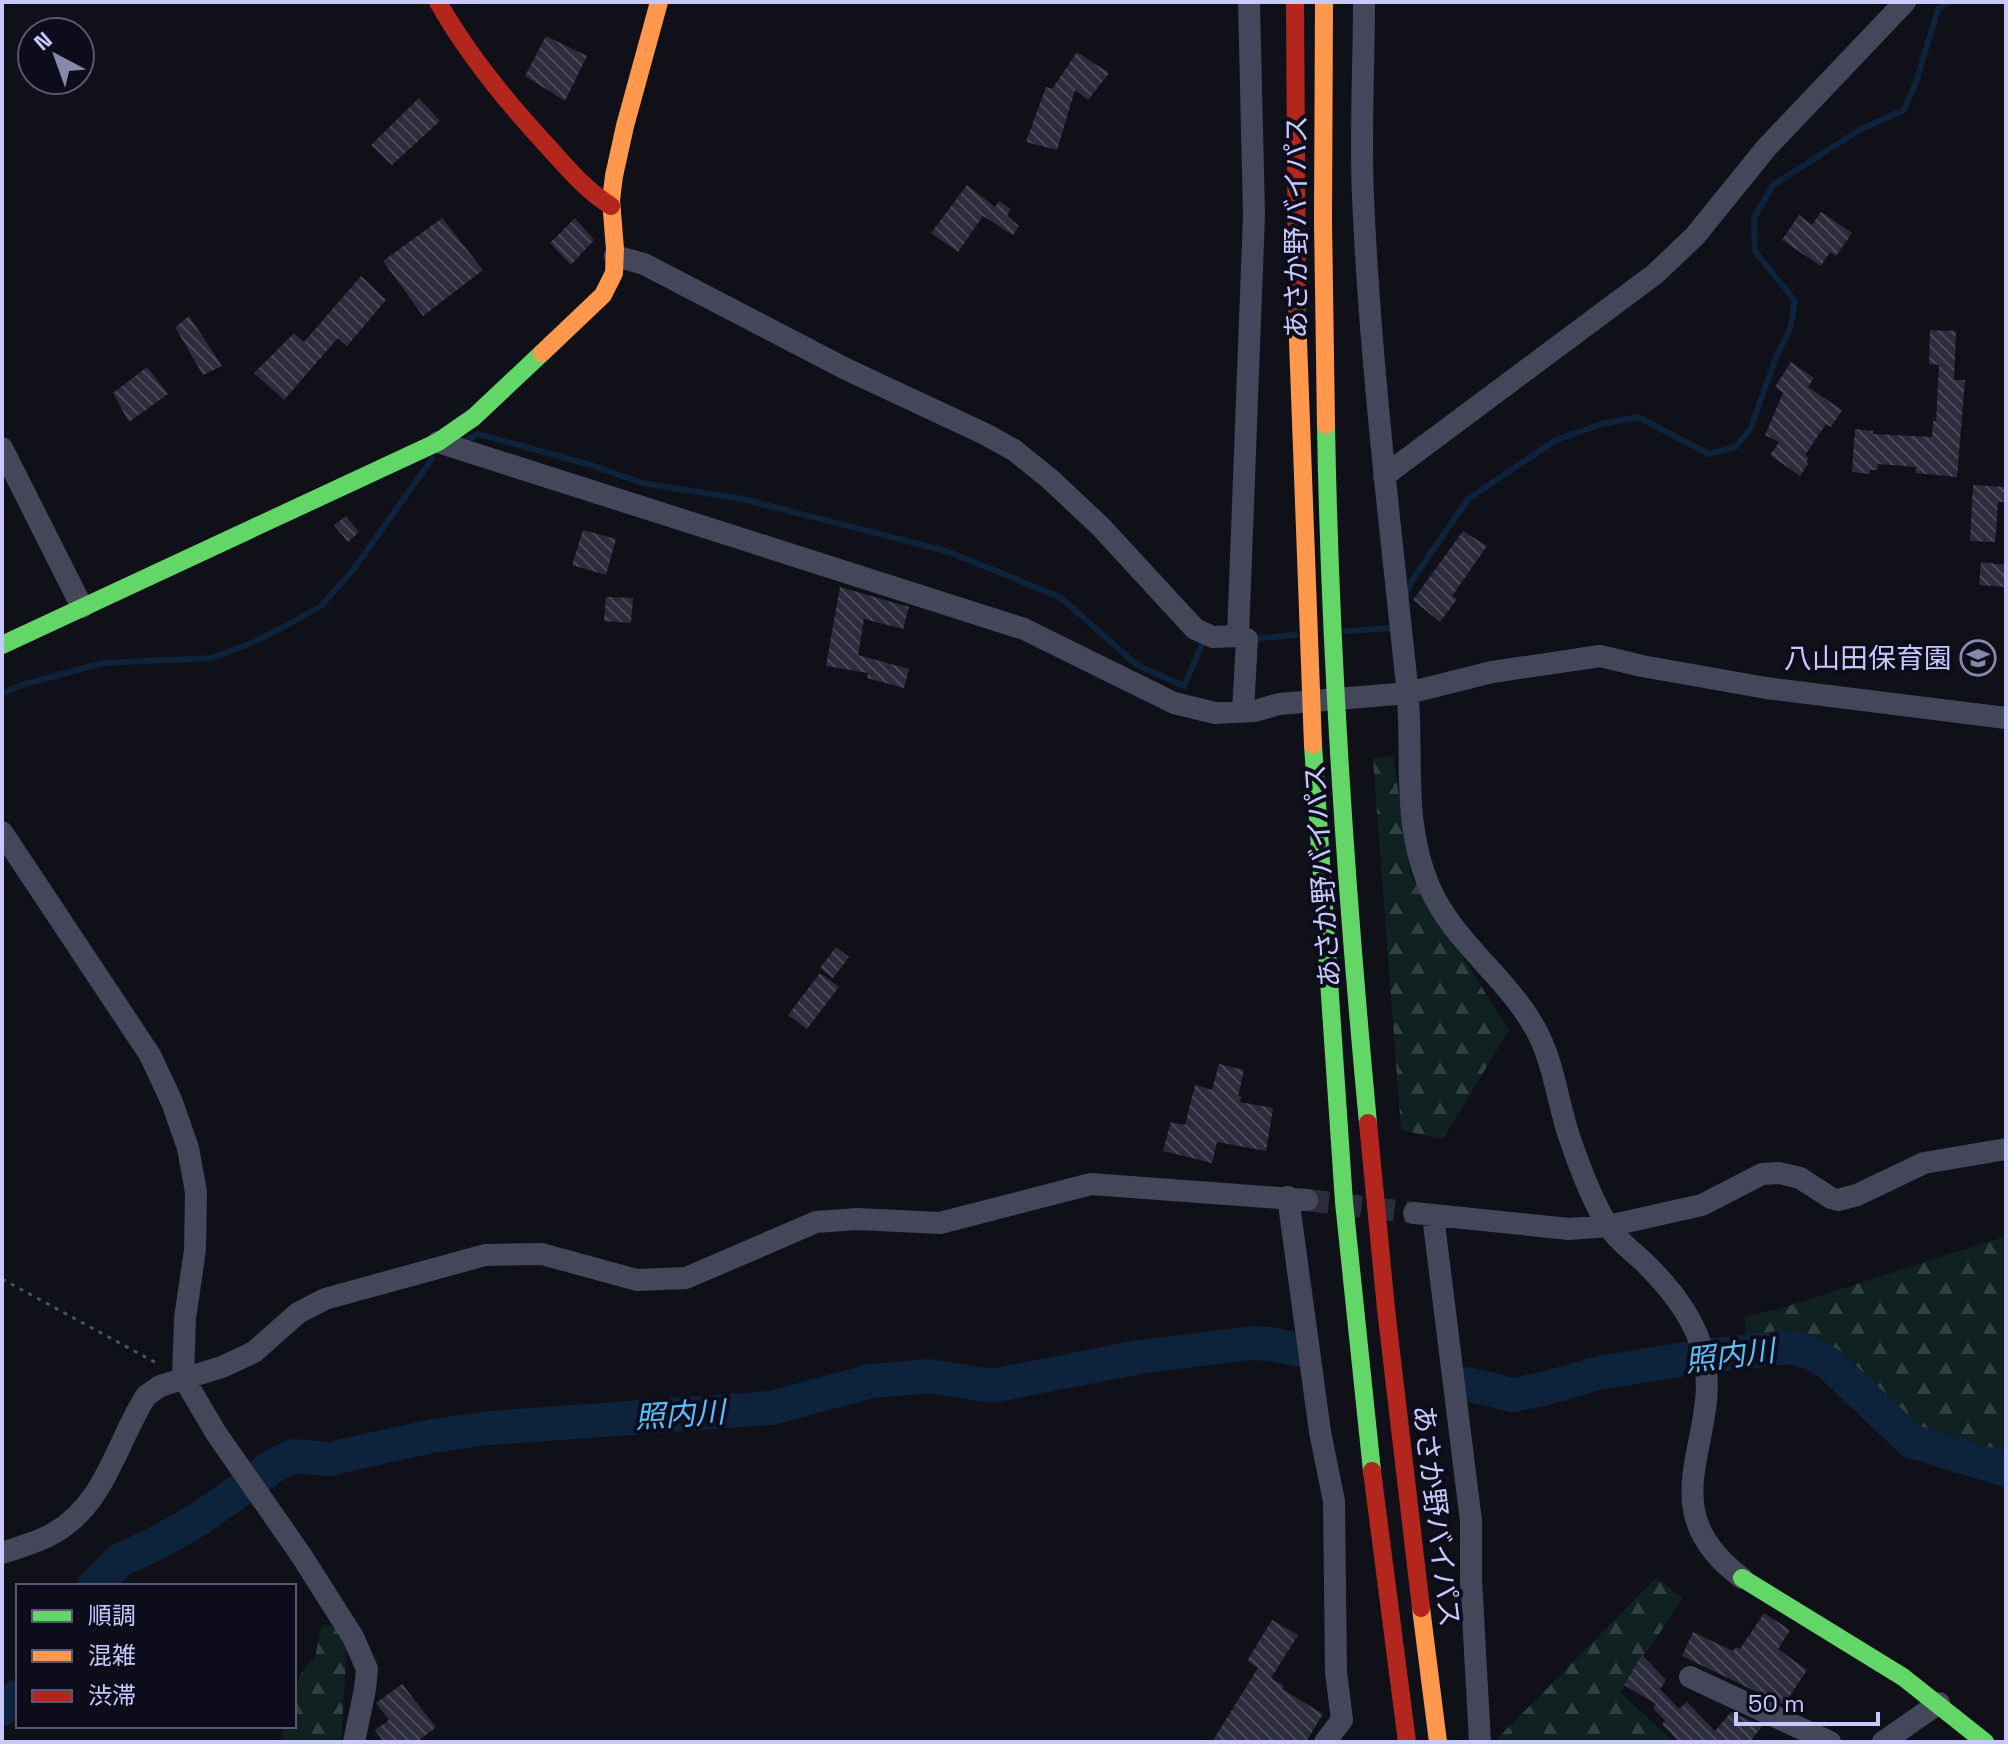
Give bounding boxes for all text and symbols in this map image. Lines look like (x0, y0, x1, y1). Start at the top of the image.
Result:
north arrow (16, 16, 96, 96)
text: N (28, 26, 58, 56)
street label: あさか野バイパス (1278, 115, 1314, 339)
school or university icon: 八山田保育園 (1959, 639, 1997, 677)
place label: 八山田保育園 (1784, 640, 1952, 676)
street label: あさか野バイパス (1296, 763, 1348, 989)
water label: 照内川 (1683, 1330, 1780, 1380)
water label: 照内川 (634, 1392, 729, 1437)
street label: あさか野バイパス (1406, 1403, 1468, 1629)
legend (16, 1584, 296, 1728)
text: 順調 (88, 1600, 136, 1631)
text: 混雑 (88, 1640, 136, 1671)
scale bar (1736, 1676, 1878, 1726)
text: 渋滞 (88, 1680, 136, 1711)
text: 50 m (1748, 1688, 1805, 1719)

